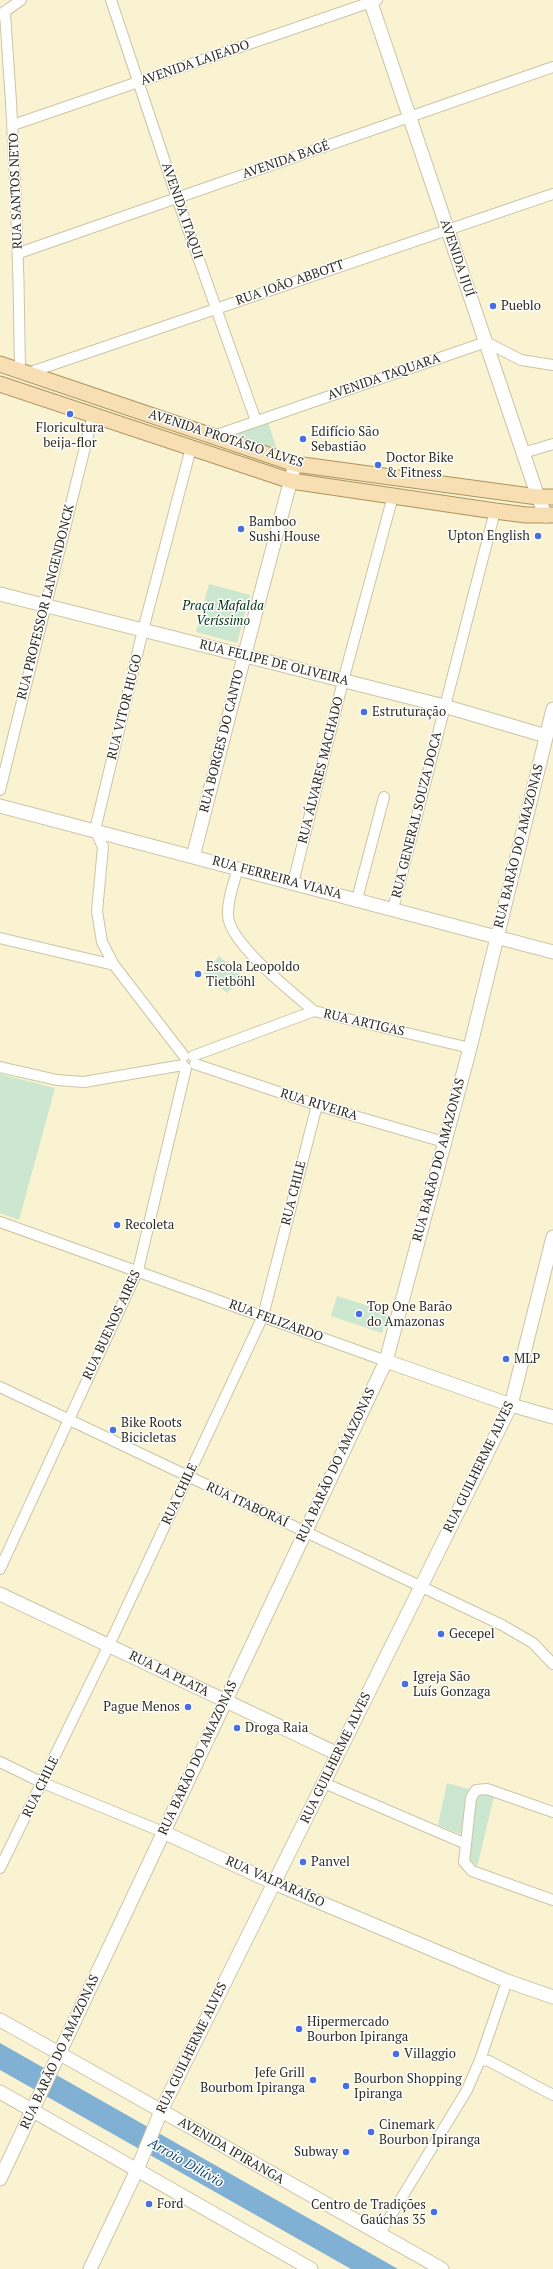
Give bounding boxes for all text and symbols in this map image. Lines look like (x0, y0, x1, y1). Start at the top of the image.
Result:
street label: AVENIDA LAJEADO (138, 37, 252, 89)
street label: RUA SANTOS NETO (6, 133, 26, 249)
street label: AVENIDA BAGÉ (240, 138, 332, 182)
street label: AVENIDA ITAQUI (158, 161, 206, 261)
street label: AVENIDA IJUÍ (436, 217, 478, 299)
street label: RUA JOÃO ABBOTT (234, 257, 346, 309)
place label: Pueblo (501, 298, 541, 314)
marker: Pueblo (488, 301, 498, 311)
street label: AVENIDA TAQUARA (326, 350, 442, 404)
street label: AVENIDA PROTÁSIO ALVES (147, 407, 305, 471)
marker: Floricultura beija-flor (65, 409, 75, 419)
place label: Floricultura beija-flor (36, 420, 104, 451)
place label: Edifício São Sebastião (311, 424, 379, 455)
marker: Edifício São Sebastião (298, 434, 308, 444)
place label: Doctor Bike & Fitness (386, 450, 454, 481)
marker: Doctor Bike & Fitness (373, 460, 383, 470)
street label: RUA PROFESSOR LANGENDONCK (14, 503, 78, 701)
place label: Bamboo Sushi House (249, 514, 320, 545)
marker: Bamboo Sushi House (236, 524, 246, 534)
place label: Upton English (448, 528, 530, 544)
marker: Upton English (533, 531, 543, 541)
park label: Praça Mafalda Veríssimo (182, 598, 264, 629)
street label: RUA FELIPE DE OLIVEIRA (198, 637, 350, 689)
street label: RUA VITOR HUGO (104, 653, 146, 761)
street label: RUA BORGES DO CANTO (197, 668, 247, 814)
street label: RUA ÁLVARES MACHADO (295, 695, 347, 845)
place label: Estruturação (372, 704, 446, 720)
marker: Estruturação (359, 707, 369, 717)
street label: RUA GENERAL SOUZA DOCA (389, 730, 445, 900)
street label: RUA BARÃO DO AMAZONAS (491, 762, 547, 930)
street label: RUA FERREIRA VIANA (211, 853, 343, 903)
place label: Escola Leopoldo Tietböhl (206, 959, 300, 990)
marker: Escola Leopoldo Tietböhl (193, 969, 203, 979)
street label: RUA ARTIGAS (322, 1006, 406, 1040)
street label: RUA BARÃO DO AMAZONAS (410, 1077, 468, 1243)
street label: RUA RIVEIRA (278, 1086, 360, 1124)
street label: RUA CHILE (278, 1159, 310, 1227)
place label: Recoleta (125, 1217, 174, 1233)
marker: Recoleta (112, 1220, 122, 1230)
street label: RUA BUENOS AIRES (80, 1268, 144, 1382)
street label: RUA FELIZARDO (227, 1297, 325, 1345)
place label: Top One Barão do Amazonas (367, 1299, 452, 1330)
marker: Top One Barão do Amazonas (354, 1309, 364, 1319)
place label: MLP (514, 1351, 540, 1367)
marker: MLP (501, 1354, 511, 1364)
street label: RUA BARÃO DO AMAZONAS (293, 1385, 379, 1545)
street label: RUA GUILHERME ALVES (440, 1399, 518, 1535)
place label: Bike Roots Bicicletas (121, 1415, 182, 1446)
marker: Bike Roots Bicicletas (108, 1425, 118, 1435)
street label: RUA CHILE (159, 1461, 201, 1527)
street label: RUA ITABORAÍ (203, 1479, 291, 1531)
place label: Gecepel (449, 1626, 495, 1642)
marker: Gecepel (436, 1629, 446, 1639)
street label: RUA LA PLATA (127, 1648, 211, 1700)
place label: Igreja São Luís Gonzaga (413, 1669, 490, 1700)
street label: RUA BARÃO DO AMAZONAS (155, 1678, 241, 1838)
marker: Igreja São Luís Gonzaga (400, 1679, 410, 1689)
street label: RUA GUILHERME ALVES (297, 1690, 375, 1826)
place label: Pague Menos (103, 1699, 180, 1715)
marker: Pague Menos (183, 1702, 193, 1712)
place label: Droga Raia (245, 1720, 308, 1736)
marker: Droga Raia (232, 1723, 242, 1733)
street label: RUA CHILE (19, 1754, 63, 1820)
street label: RUA VALPARAÍSO (223, 1853, 327, 1911)
place label: Panvel (311, 1854, 350, 1870)
marker: Panvel (298, 1857, 308, 1867)
street label: RUA BARÃO DO AMAZONAS (17, 1972, 103, 2132)
street label: RUA GUILHERME ALVES (153, 1980, 231, 2116)
place label: Hipermercado Bourbon Ipiranga (307, 2014, 408, 2045)
marker: Hipermercado Bourbon Ipiranga (294, 2024, 304, 2034)
place label: Villaggio (404, 2046, 456, 2062)
marker: Villaggio (391, 2049, 401, 2059)
place label: Jefe Grill Bourbom Ipiranga (200, 2065, 305, 2096)
place label: Bourbon Shopping Ipiranga (354, 2071, 462, 2102)
marker: Jefe Grill Bourbom Ipiranga (308, 2075, 318, 2085)
marker: Bourbon Shopping Ipiranga (341, 2081, 351, 2091)
street label: AVENIDA IPIRANGA (175, 2114, 287, 2188)
place label: Cinemark Bourbon Ipiranga (379, 2117, 480, 2148)
marker: Cinemark Bourbon Ipiranga (366, 2127, 376, 2137)
water label: Arroio Dilúvio (145, 2135, 227, 2191)
place label: Subway (294, 2144, 338, 2160)
marker: Subway (341, 2147, 351, 2157)
place label: Ford (157, 2196, 183, 2212)
place label: Centro de Tradições Gaúchas 35 (311, 2197, 426, 2228)
marker: Ford (144, 2199, 154, 2209)
marker: Centro de Tradições Gaúchas 35 (429, 2207, 439, 2217)

